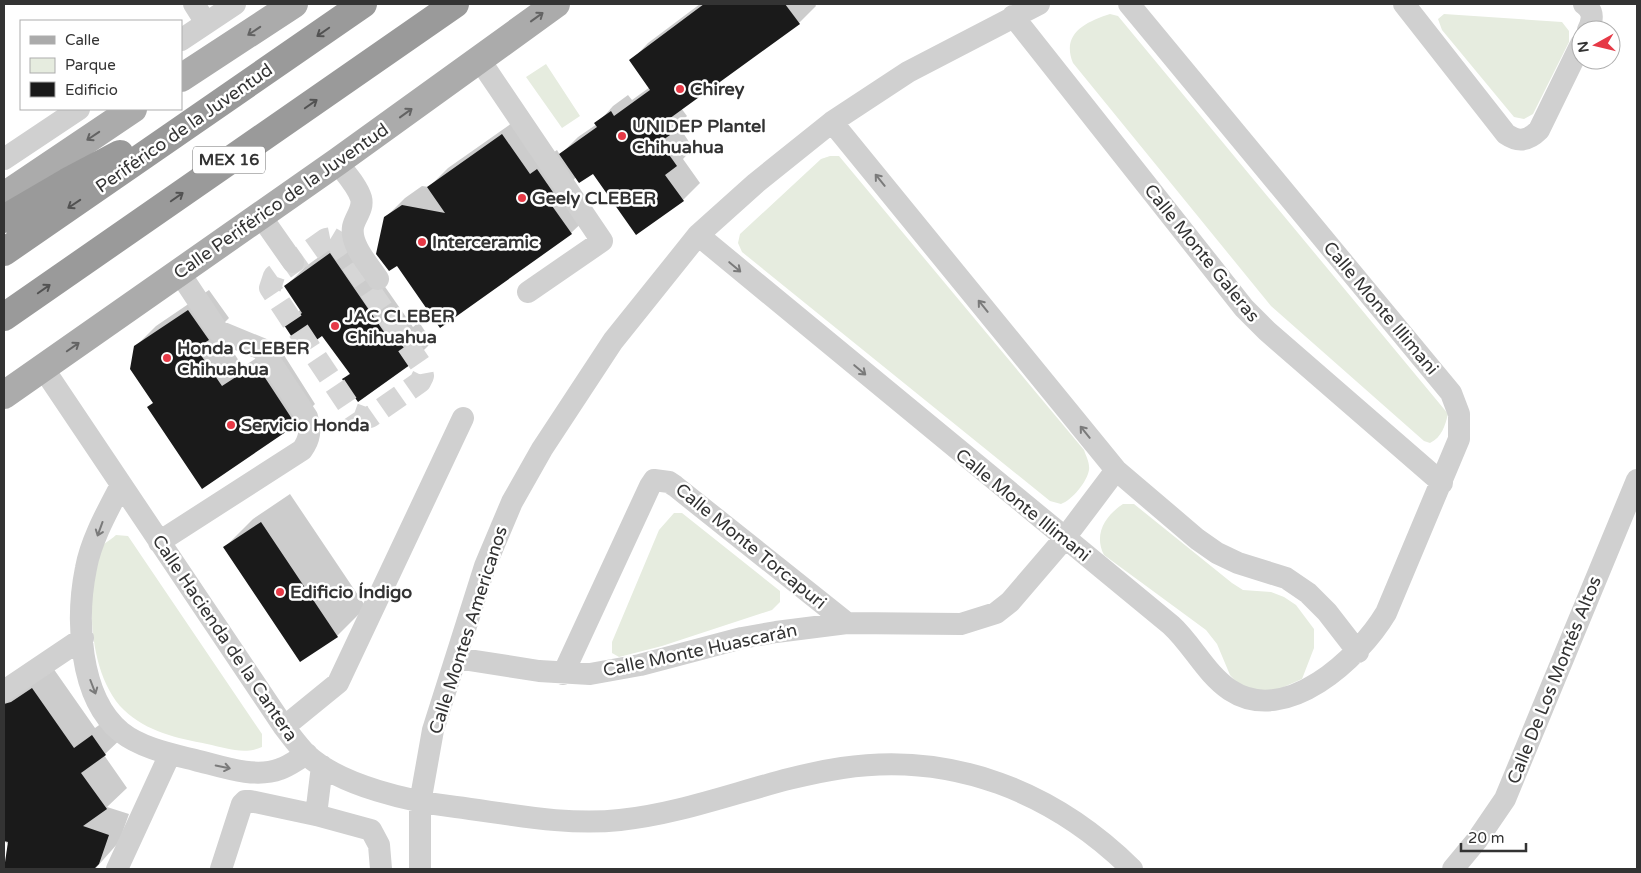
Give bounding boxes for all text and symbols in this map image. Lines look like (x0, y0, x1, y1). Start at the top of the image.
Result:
one-way arrow (530, 12, 544, 22)
legend (20, 20, 182, 110)
north arrow (1571, 20, 1621, 70)
one-way arrow (247, 26, 261, 36)
one-way arrow (316, 27, 330, 37)
text: Calle (65, 31, 100, 49)
text: N (1574, 40, 1593, 53)
text: Parque (65, 56, 116, 74)
street label: Periférico de la Juventud (91, 59, 277, 197)
place label: Chirey (690, 78, 745, 100)
text: Edificio (65, 81, 118, 99)
marker: Chirey (674, 83, 686, 95)
one-way arrow (304, 99, 318, 109)
one-way arrow (398, 107, 412, 118)
place label: UNIDEP Plantel Chihuahua (632, 115, 766, 158)
street label: Calle Periférico de la Juventud (169, 118, 393, 284)
marker: UNIDEP Plantel Chihuahua (616, 130, 628, 142)
one-way arrow (86, 131, 100, 141)
road number: MEX 16 (193, 146, 265, 174)
one-way arrow (874, 174, 885, 187)
street label: Calle Monte Galeras (1140, 180, 1264, 326)
place label: Geely CLEBER (532, 187, 656, 209)
one-way arrow (170, 192, 184, 202)
marker: Geely CLEBER (516, 192, 528, 204)
one-way arrow (68, 199, 82, 209)
place label: Interceramic (432, 231, 539, 253)
marker: Interceramic (416, 236, 428, 248)
street label: Calle Monte Illimani (1319, 237, 1443, 379)
one-way arrow (728, 261, 741, 272)
one-way arrow (37, 284, 51, 294)
one-way arrow (977, 300, 988, 313)
place label: JAC CLEBER Chihuahua (344, 305, 455, 348)
marker: JAC CLEBER Chihuahua (329, 320, 341, 332)
place label: Honda CLEBER Chihuahua (177, 337, 310, 380)
one-way arrow (65, 342, 79, 352)
marker: Honda CLEBER Chihuahua (161, 352, 173, 364)
one-way arrow (854, 364, 867, 376)
place label: Servicio Honda (241, 414, 370, 436)
marker: Servicio Honda (225, 419, 237, 431)
one-way arrow (1080, 426, 1091, 439)
street label: Calle Monte Illimani (951, 444, 1095, 566)
street label: Calle Monte Torcapuri (671, 478, 831, 614)
one-way arrow (95, 521, 104, 536)
street label: Calle Montes Americanos (424, 523, 512, 737)
street label: Calle Hacienda de la Cantera (148, 531, 302, 745)
street label: Calle De Los Montés Altos (1502, 573, 1606, 787)
place label: Edificio Índigo (290, 581, 412, 603)
marker: Edificio Índigo (274, 586, 286, 598)
street label: Calle Monte Huascarán (601, 619, 799, 681)
one-way arrow (88, 679, 98, 694)
one-way arrow (215, 762, 231, 772)
scale bar (1461, 820, 1526, 852)
text: 20 m (1468, 829, 1505, 847)

